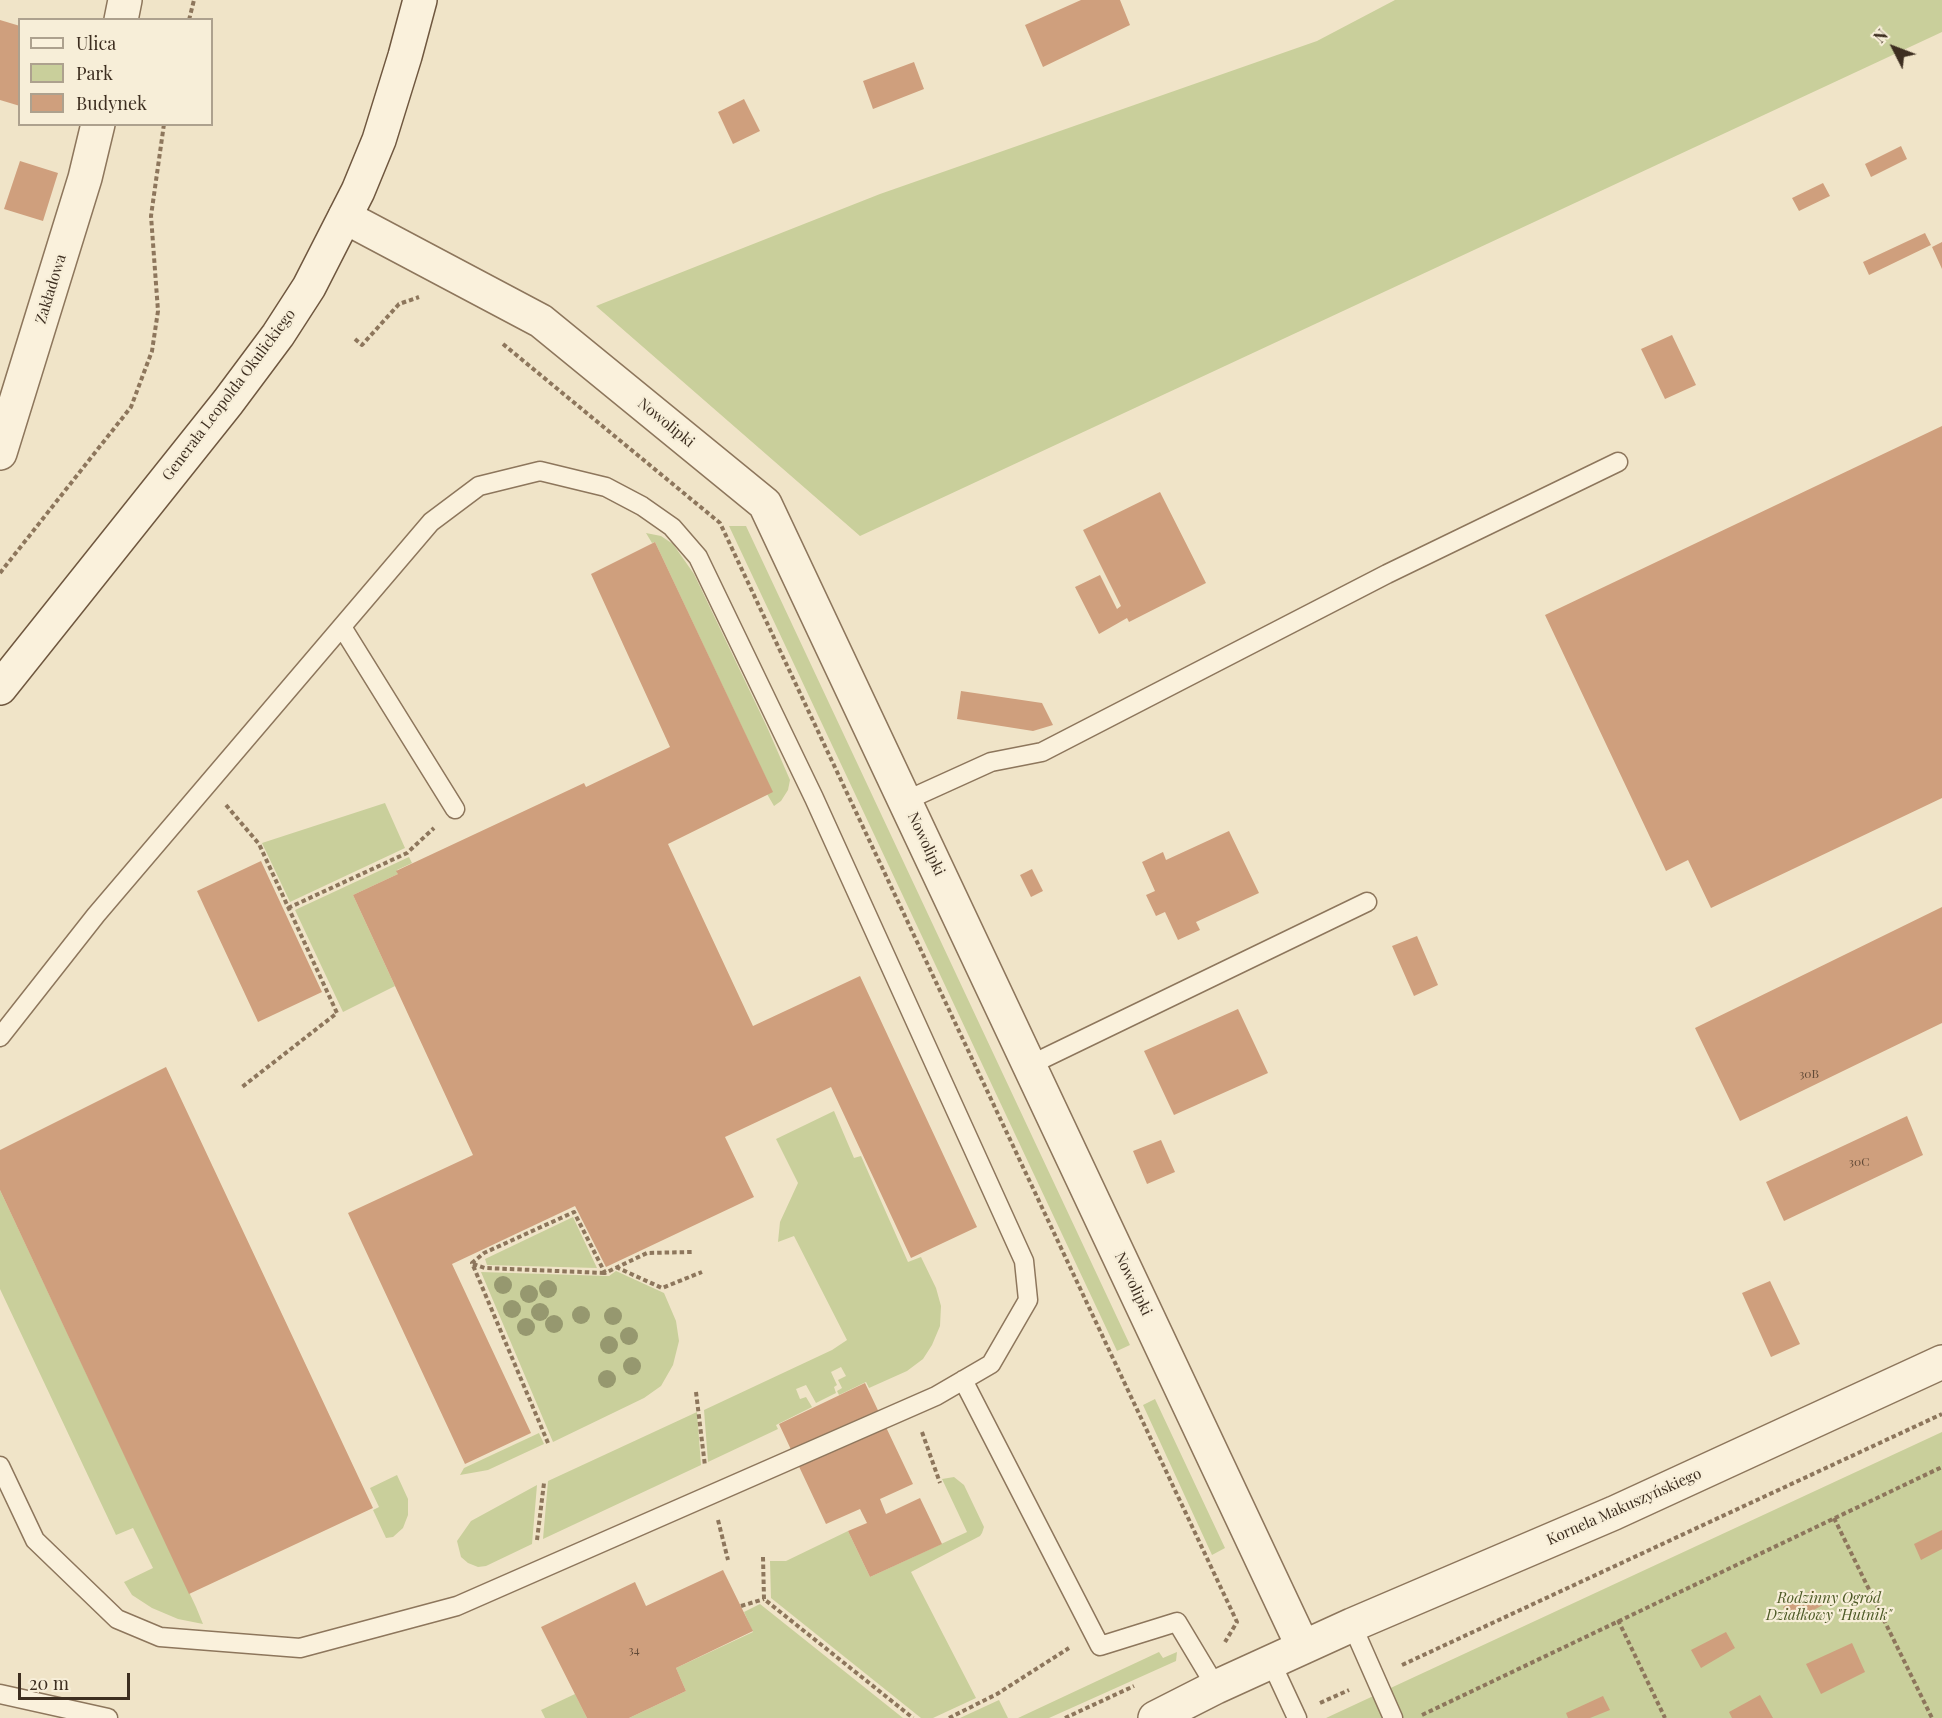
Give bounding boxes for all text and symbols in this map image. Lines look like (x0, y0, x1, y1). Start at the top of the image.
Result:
legend (18, 18, 213, 126)
north arrow (1864, 18, 1924, 78)
text: N (1869, 24, 1892, 47)
text: Ulica (76, 31, 116, 55)
text: Park (76, 61, 113, 85)
text: Budynek (76, 91, 147, 115)
street label: Zakładowa (32, 252, 70, 326)
street label: Generała Leopolda Okulickiego (159, 306, 299, 484)
street label: Nowolipki (634, 395, 698, 451)
street label: Nowolipki (903, 809, 949, 879)
house number: 30B (1799, 1067, 1819, 1081)
house number: 30C (1849, 1155, 1869, 1169)
street label: Nowolipki (1110, 1249, 1156, 1319)
street label: Kornela Makuszyńskiego (1544, 1465, 1704, 1549)
park label: Rodzinny Ogród Działkowy "Hutnik" (1766, 1589, 1892, 1624)
house number: 34 (628, 1643, 640, 1657)
scale bar (21, 1661, 134, 1699)
text: 20 m (29, 1671, 69, 1695)

